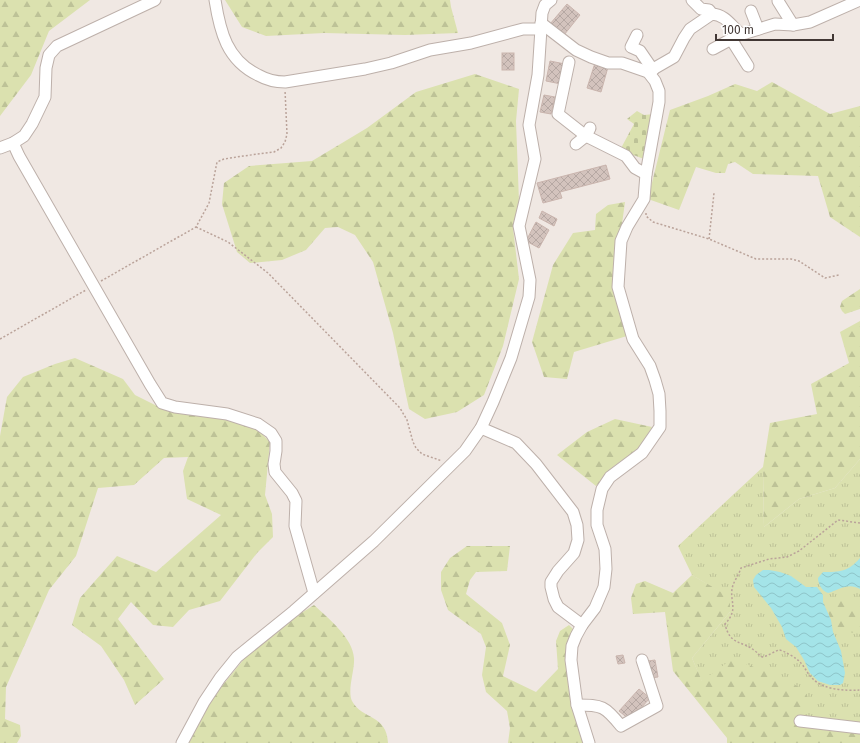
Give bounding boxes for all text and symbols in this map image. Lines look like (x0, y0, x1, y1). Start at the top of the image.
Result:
scale bar (716, 16, 833, 42)
text: 100 m (722, 23, 754, 37)

